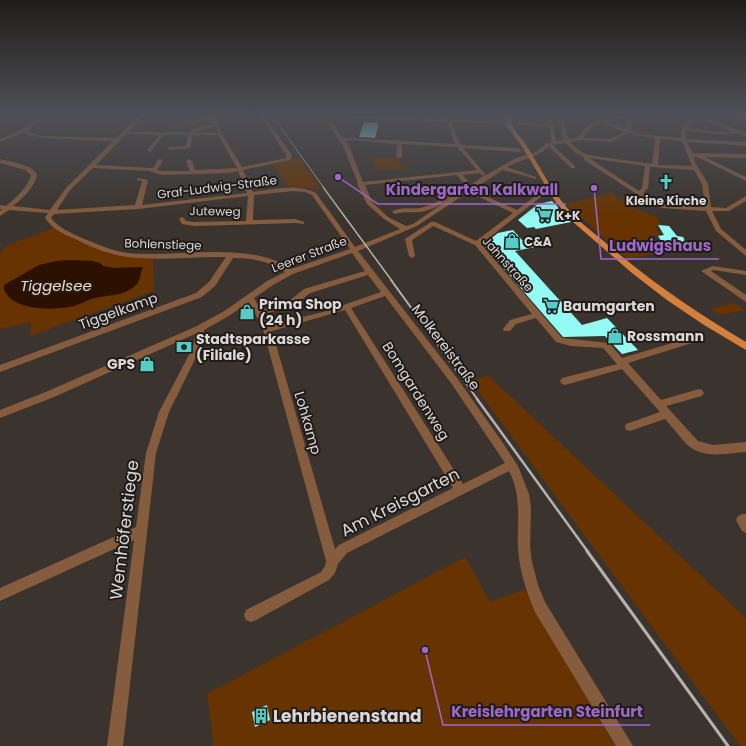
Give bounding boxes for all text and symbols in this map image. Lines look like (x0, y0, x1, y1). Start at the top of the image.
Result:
street label: Graf-Ludwig-Straße (156, 171, 278, 203)
church icon: Kleine Kirche (657, 173, 675, 191)
callout: Kindergarten Kalkwall (378, 177, 566, 204)
text: Kindergarten Kalkwall (386, 179, 558, 200)
place label: Kleine Kirche (626, 192, 707, 209)
street label: Juteweg (189, 202, 241, 220)
supermarket icon: K+K (535, 206, 553, 224)
place label: K+K (556, 207, 581, 224)
street label: Leerer Straße (269, 232, 349, 276)
shop icon: C&A (503, 232, 521, 250)
callout: Ludwigshaus (601, 232, 719, 259)
street label: Jahnstraße (479, 233, 537, 295)
place label: C&A (524, 233, 552, 250)
street label: Bohlenstiege (124, 234, 202, 254)
text: Ludwigshaus (609, 235, 711, 256)
water label: Tiggelsee (20, 275, 92, 296)
street label: Tiggelkamp (76, 287, 160, 335)
place label: Prima Shop (24 h) (259, 294, 342, 330)
place label: Baumgarten (563, 296, 655, 316)
supermarket icon: Baumgarten (542, 297, 560, 315)
street label: Molkereistraße (407, 300, 485, 394)
shop icon: Prima Shop (24 h) (238, 303, 256, 321)
place label: Rossmann (627, 326, 704, 346)
shop icon: Rossmann (606, 327, 624, 345)
place label: Stadtsparkasse (Filiale) (196, 329, 311, 365)
bank icon: Stadtsparkasse (Filiale) (175, 338, 193, 356)
street label: Bomgardenweg (378, 338, 454, 444)
place label: GPS (107, 354, 135, 374)
shop icon: GPS (138, 355, 156, 373)
street label: Lohkamp (289, 389, 327, 457)
street label: Wemhöferstiege (104, 459, 144, 601)
street label: Am Kreisgarten (336, 462, 464, 542)
callout: Kreislehrgarten Steinfurt (443, 698, 650, 725)
text: Kreislehrgarten Steinfurt (451, 701, 643, 722)
place label: Lehrbienenstand (273, 704, 422, 728)
building icon: Lehrbienenstand (252, 707, 270, 725)

